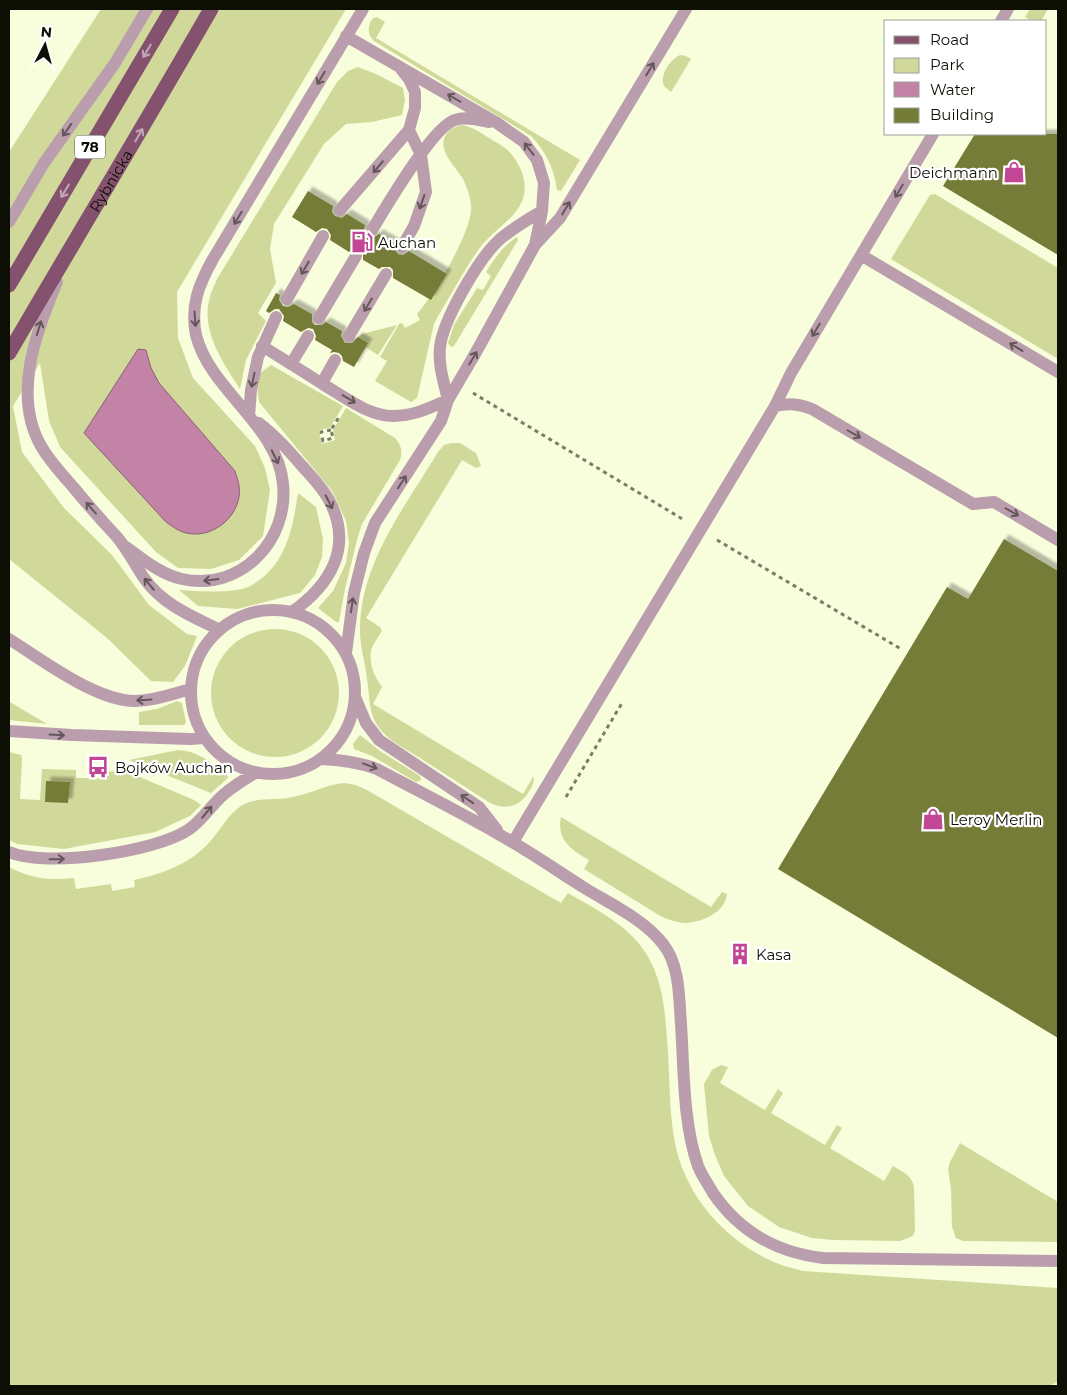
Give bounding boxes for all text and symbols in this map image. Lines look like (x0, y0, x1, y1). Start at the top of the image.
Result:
north arrow (20, 20, 70, 70)
legend (884, 20, 1047, 135)
text: N (40, 23, 53, 42)
text: Road (930, 30, 969, 49)
one-way arrow (142, 43, 152, 57)
text: Park (930, 55, 964, 74)
one-way arrow (645, 62, 655, 76)
one-way arrow (315, 71, 325, 85)
text: Water (930, 80, 976, 99)
one-way arrow (448, 93, 462, 103)
text: Building (930, 105, 994, 124)
one-way arrow (62, 123, 72, 137)
one-way arrow (134, 128, 144, 142)
road number: 78 (75, 136, 105, 158)
one-way arrow (524, 142, 535, 155)
street label: Rybnicka (85, 146, 136, 215)
shop icon: Deichmann (1001, 159, 1027, 185)
one-way arrow (373, 160, 384, 173)
place label: Deichmann (909, 163, 998, 182)
one-way arrow (59, 183, 69, 197)
one-way arrow (894, 183, 904, 197)
one-way arrow (417, 194, 426, 210)
one-way arrow (562, 202, 572, 216)
one-way arrow (232, 210, 242, 224)
fuel station icon: Auchan (349, 229, 375, 255)
place label: Auchan (378, 233, 436, 252)
one-way arrow (300, 260, 310, 275)
one-way arrow (362, 297, 372, 311)
one-way arrow (190, 311, 199, 327)
one-way arrow (35, 321, 44, 336)
one-way arrow (811, 323, 821, 337)
one-way arrow (1010, 341, 1024, 351)
one-way arrow (468, 352, 478, 366)
one-way arrow (248, 372, 257, 388)
one-way arrow (341, 395, 355, 405)
one-way arrow (846, 430, 861, 439)
one-way arrow (271, 449, 280, 464)
one-way arrow (397, 476, 407, 490)
one-way arrow (325, 494, 334, 509)
one-way arrow (86, 502, 97, 515)
one-way arrow (1004, 508, 1019, 518)
one-way arrow (203, 575, 219, 585)
one-way arrow (144, 578, 155, 591)
one-way arrow (347, 597, 357, 613)
one-way arrow (136, 696, 152, 705)
one-way arrow (49, 730, 65, 739)
bus stop icon: Bojków Auchan (85, 754, 111, 780)
place label: Bojków Auchan (115, 758, 233, 777)
one-way arrow (362, 762, 377, 771)
one-way arrow (460, 794, 474, 804)
one-way arrow (202, 806, 213, 819)
shop icon: Leroy Merlin (920, 806, 946, 832)
place label: Leroy Merlin (950, 810, 1042, 829)
one-way arrow (48, 854, 64, 864)
building icon: Kasa (727, 941, 753, 967)
place label: Kasa (756, 945, 791, 964)

